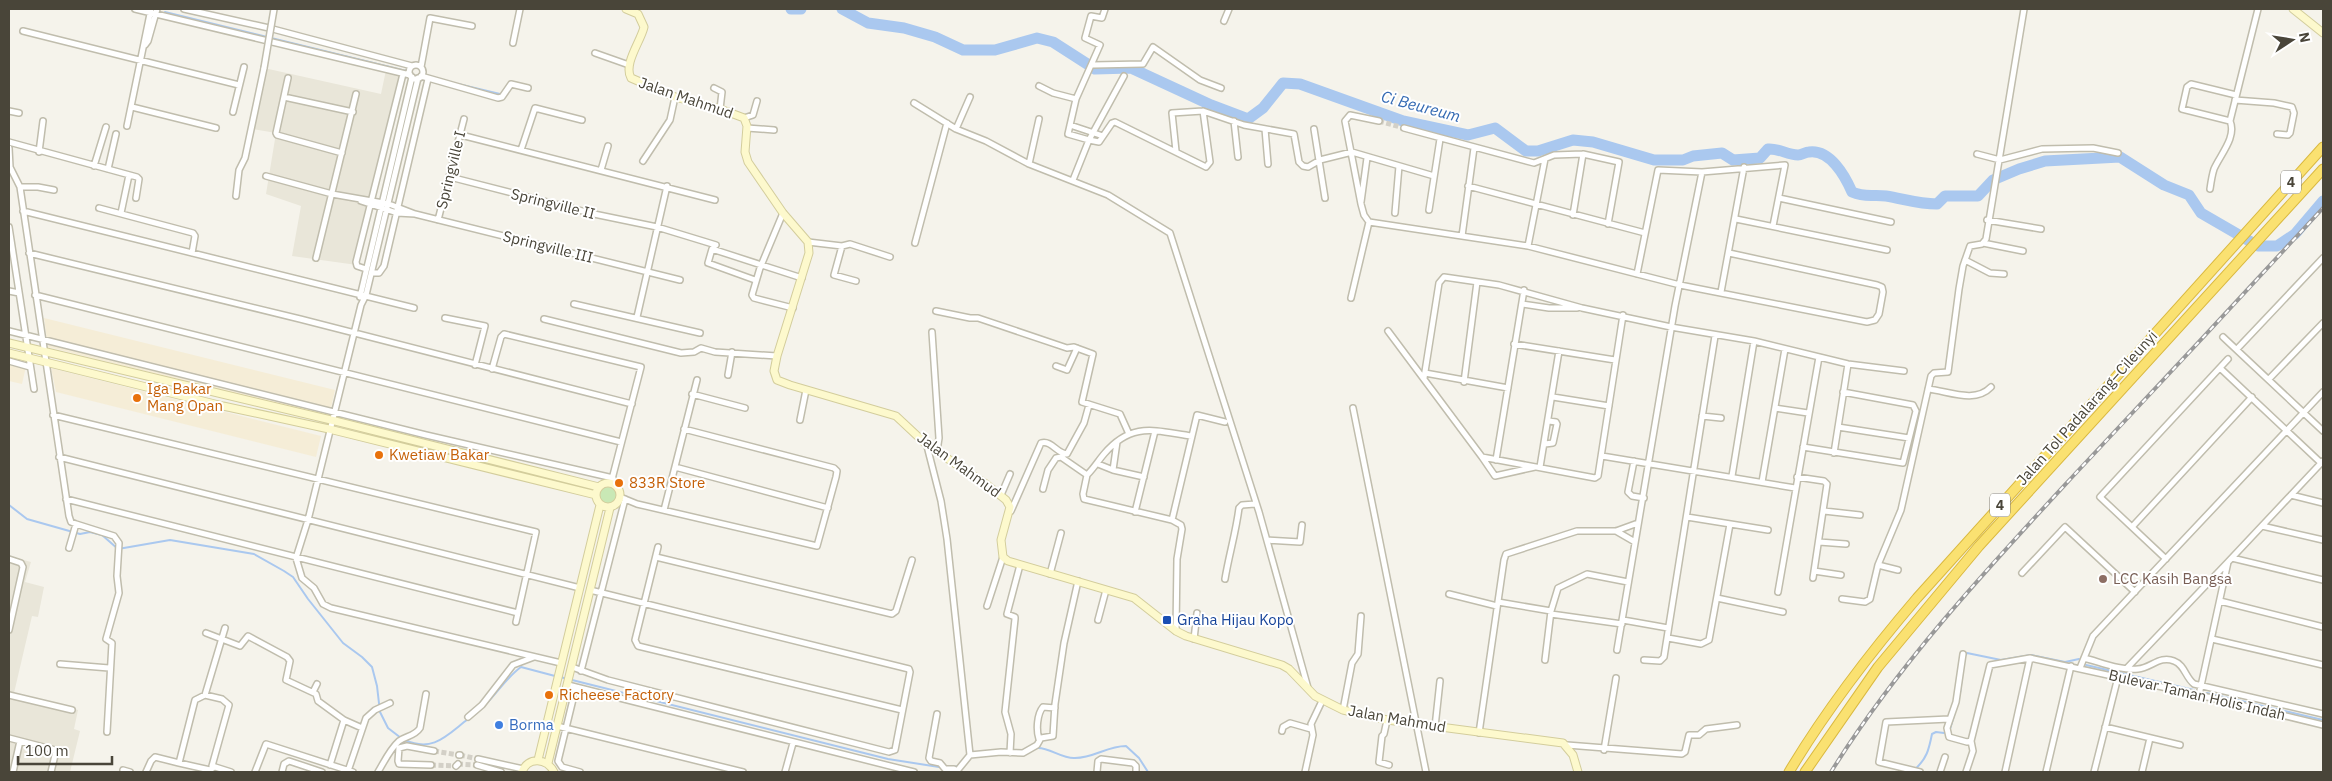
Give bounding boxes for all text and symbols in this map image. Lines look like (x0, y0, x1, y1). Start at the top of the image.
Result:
north arrow (2267, 15, 2317, 65)
text: N (2295, 30, 2315, 44)
street label: Jalan Mahmud (636, 72, 736, 123)
water label: Ci Beureum (1379, 86, 1463, 126)
street label: Springville I (432, 129, 469, 211)
road number: 4 (2281, 170, 2301, 193)
street label: Springville II (509, 184, 597, 223)
street label: Springville III (501, 226, 595, 267)
street label: Jalan Tol Padalarang–Cileunyi (2012, 326, 2161, 489)
place label: Iga Bakar Mang Opan (147, 379, 223, 415)
marker: Iga Bakar Mang Opan (131, 392, 143, 404)
street label: Jalan Mahmud (914, 428, 1005, 501)
place label: Kwetiaw Bakar (389, 445, 490, 464)
marker: Kwetiaw Bakar (373, 449, 385, 461)
place label: 833R Store (629, 473, 705, 492)
marker: 833R Store (613, 477, 625, 489)
road number: 4 (1990, 494, 2010, 516)
place label: LCC Kasih Bangsa (2113, 569, 2232, 588)
marker: LCC Kasih Bangsa (2097, 573, 2109, 585)
place label: Graha Hijau Kopo (1177, 610, 1294, 629)
marker: Graha Hijau Kopo (1161, 614, 1173, 626)
street label: Bulevar Taman Holis Indah (2107, 665, 2287, 724)
place label: Richeese Factory (559, 685, 675, 704)
marker: Richeese Factory (543, 689, 555, 701)
street label: Jalan Mahmud (1347, 701, 1447, 736)
place label: Borma (509, 715, 554, 734)
marker: Borma (493, 719, 505, 731)
scale bar (18, 734, 111, 766)
text: 100 m (25, 741, 69, 760)

